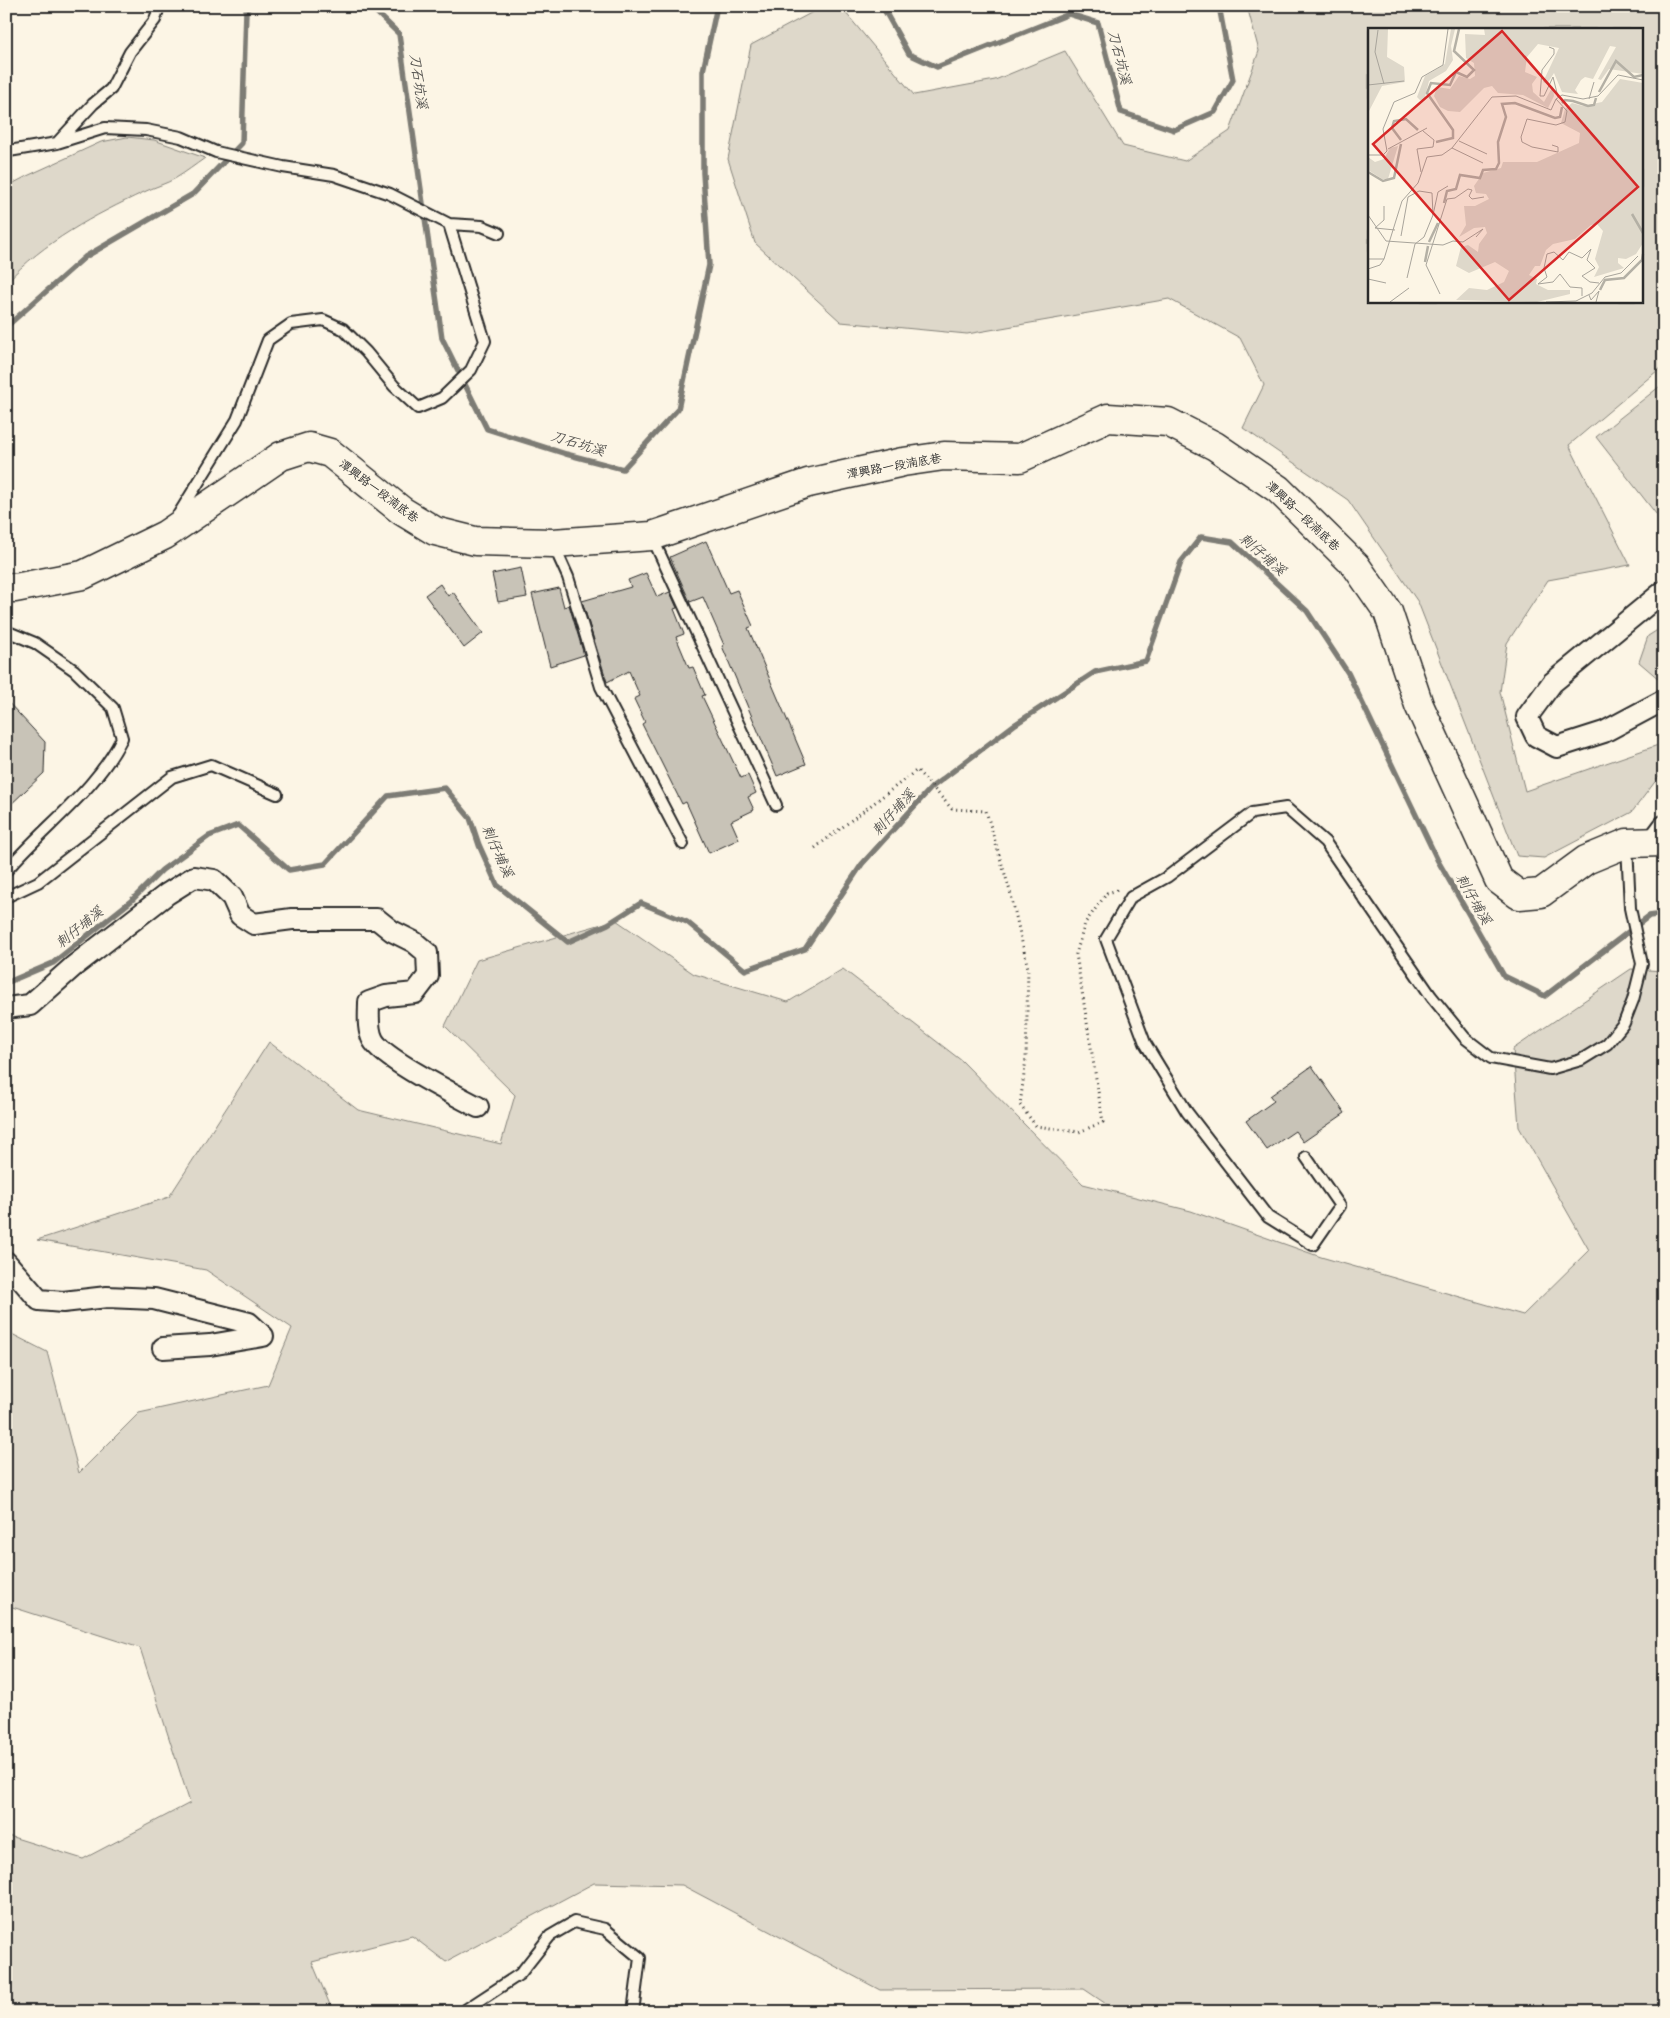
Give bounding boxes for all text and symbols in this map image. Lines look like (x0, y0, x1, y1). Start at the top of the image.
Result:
water label: 刀石坑溪 (1104, 28, 1136, 87)
inset map (1368, 28, 1642, 302)
water label: 刀石坑溪 (406, 52, 432, 111)
water label: 刀石坑溪 (549, 426, 608, 460)
street label: 潭興路一段湳底巷 (845, 450, 943, 482)
street label: 潭興路一段湳底巷 (336, 456, 422, 526)
street label: 潭興路一段湳底巷 (1262, 477, 1344, 555)
water label: 刺仔埔溪 (1236, 529, 1291, 580)
water label: 刺仔埔溪 (868, 784, 919, 839)
water label: 刺仔埔溪 (478, 822, 518, 881)
water label: 刺仔埔溪 (1452, 870, 1496, 929)
water label: 刺仔埔溪 (52, 902, 107, 952)

